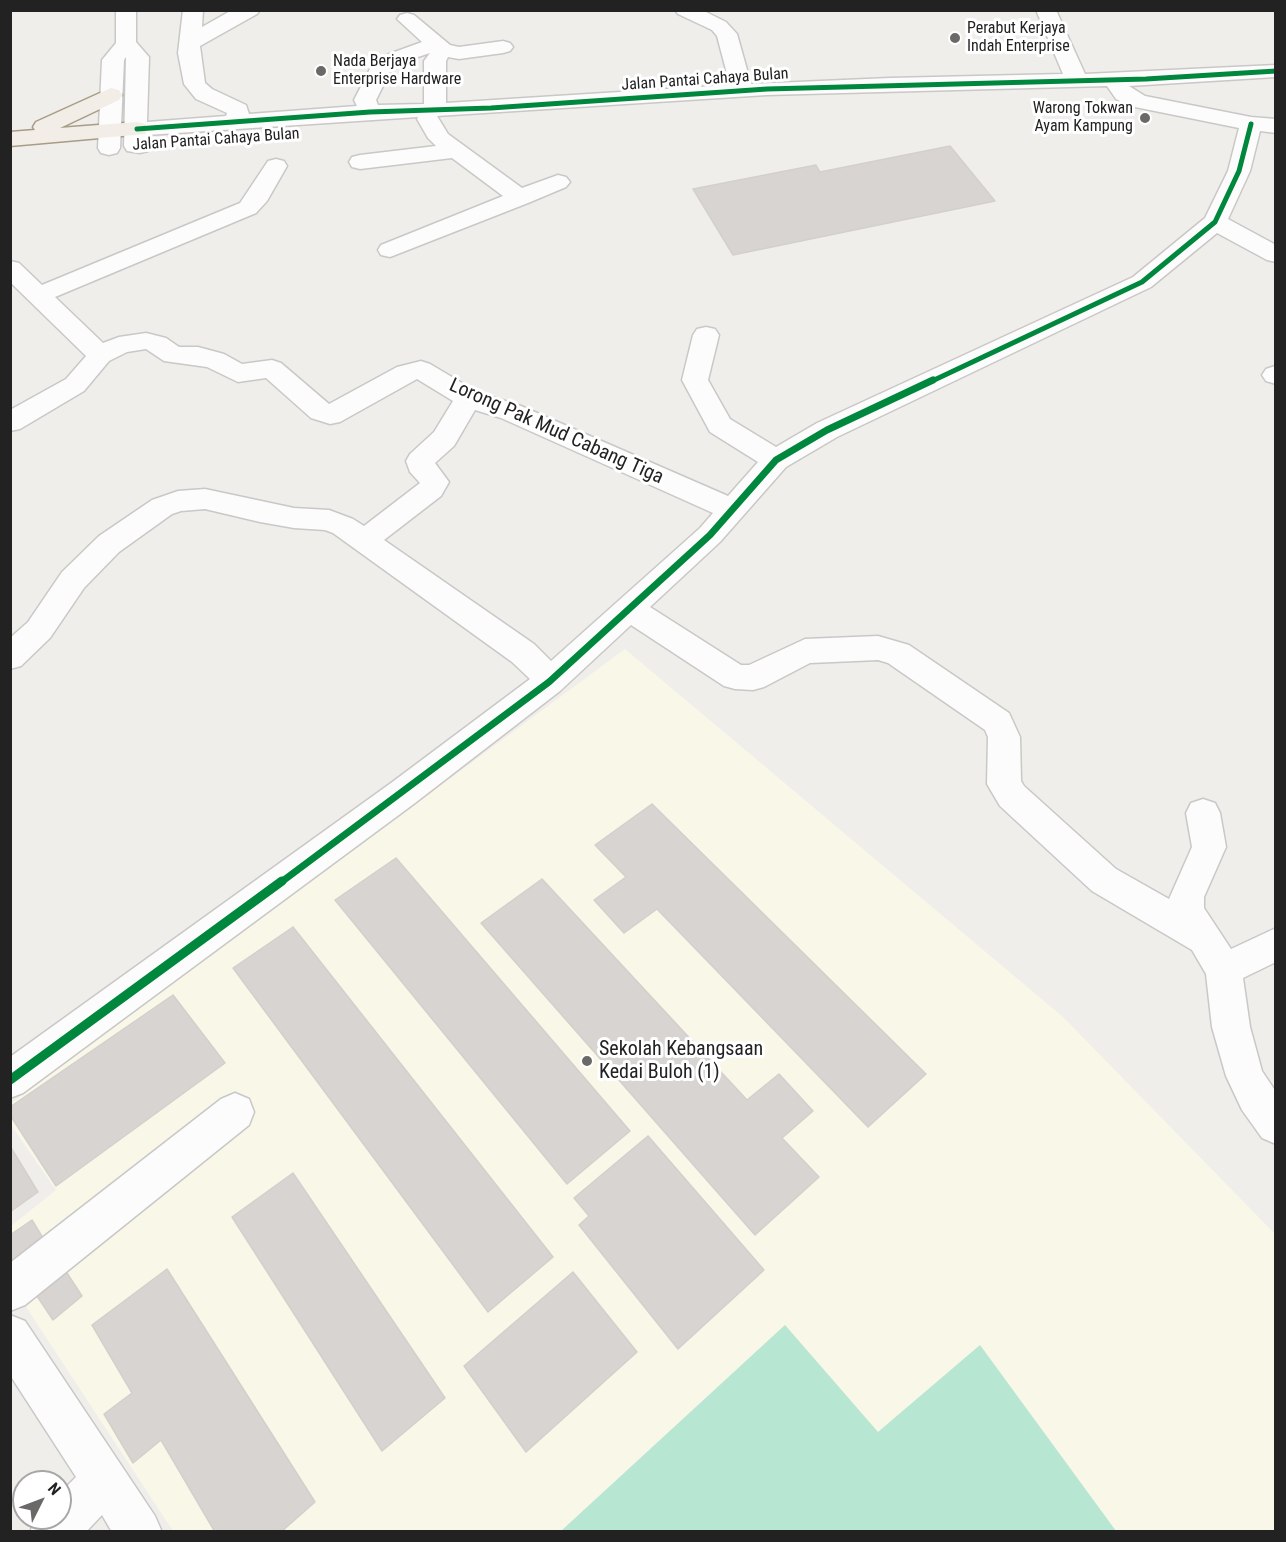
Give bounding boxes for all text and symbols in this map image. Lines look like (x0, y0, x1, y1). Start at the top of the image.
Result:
place label: Perabut Kerjaya Indah Enterprise (967, 19, 1070, 57)
marker: Perabut Kerjaya Indah Enterprise (948, 31, 962, 45)
place label: Nada Berjaya Enterprise Hardware (333, 52, 461, 90)
marker: Nada Berjaya Enterprise Hardware (314, 64, 328, 78)
street label: Jalan Pantai Cahaya Bulan (621, 65, 789, 95)
place label: Warong Tokwan Ayam Kampung (1033, 99, 1133, 137)
marker: Warong Tokwan Ayam Kampung (1138, 111, 1152, 125)
street label: Jalan Pantai Cahaya Bulan (132, 125, 300, 155)
street label: Lorong Pak Mud Cabang Tiga (445, 374, 667, 490)
place label: Sekolah Kebangsaan Kedai Buloh (1) (599, 1038, 763, 1085)
marker: Sekolah Kebangsaan Kedai Buloh (1) (580, 1054, 594, 1068)
north arrow (12, 1470, 72, 1530)
text: N (44, 1479, 65, 1499)

